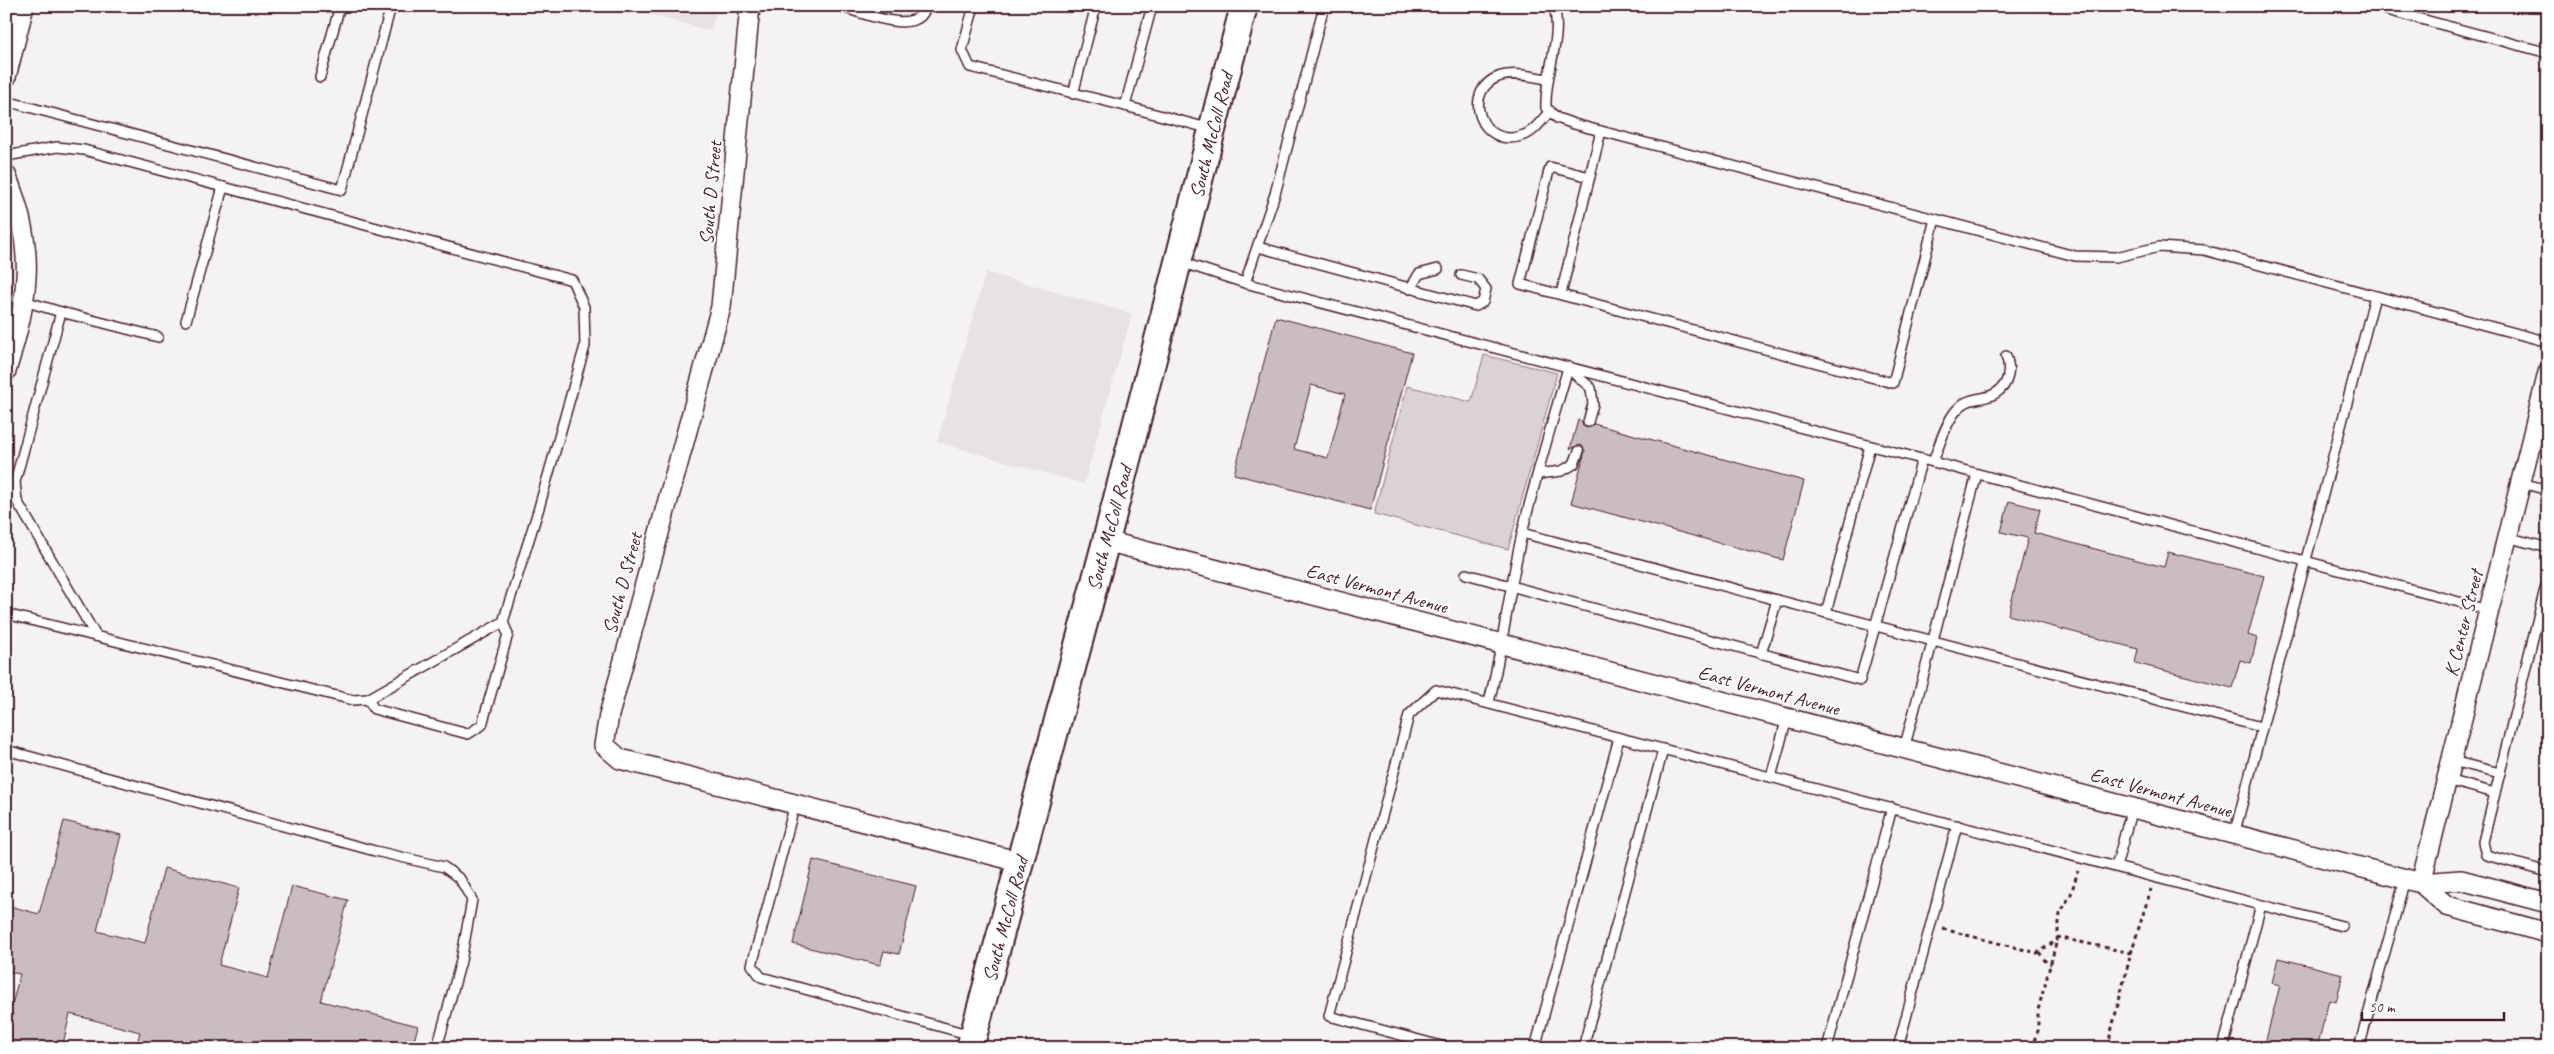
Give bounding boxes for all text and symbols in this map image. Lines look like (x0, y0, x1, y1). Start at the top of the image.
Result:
street label: South McColl Road (1184, 67, 1240, 200)
street label: South D Street (694, 138, 728, 246)
street label: South McColl Road (1081, 460, 1139, 593)
street label: South D Street (597, 528, 649, 636)
street label: East Vermont Avenue (1304, 558, 1452, 620)
street label: K Center Street (2438, 564, 2490, 679)
street label: East Vermont Avenue (1696, 660, 1844, 722)
street label: East Vermont Avenue (2088, 762, 2236, 824)
street label: South McColl Road (977, 851, 1035, 984)
scale bar (2362, 989, 2504, 1021)
text: 50 m (2369, 998, 2396, 1017)

